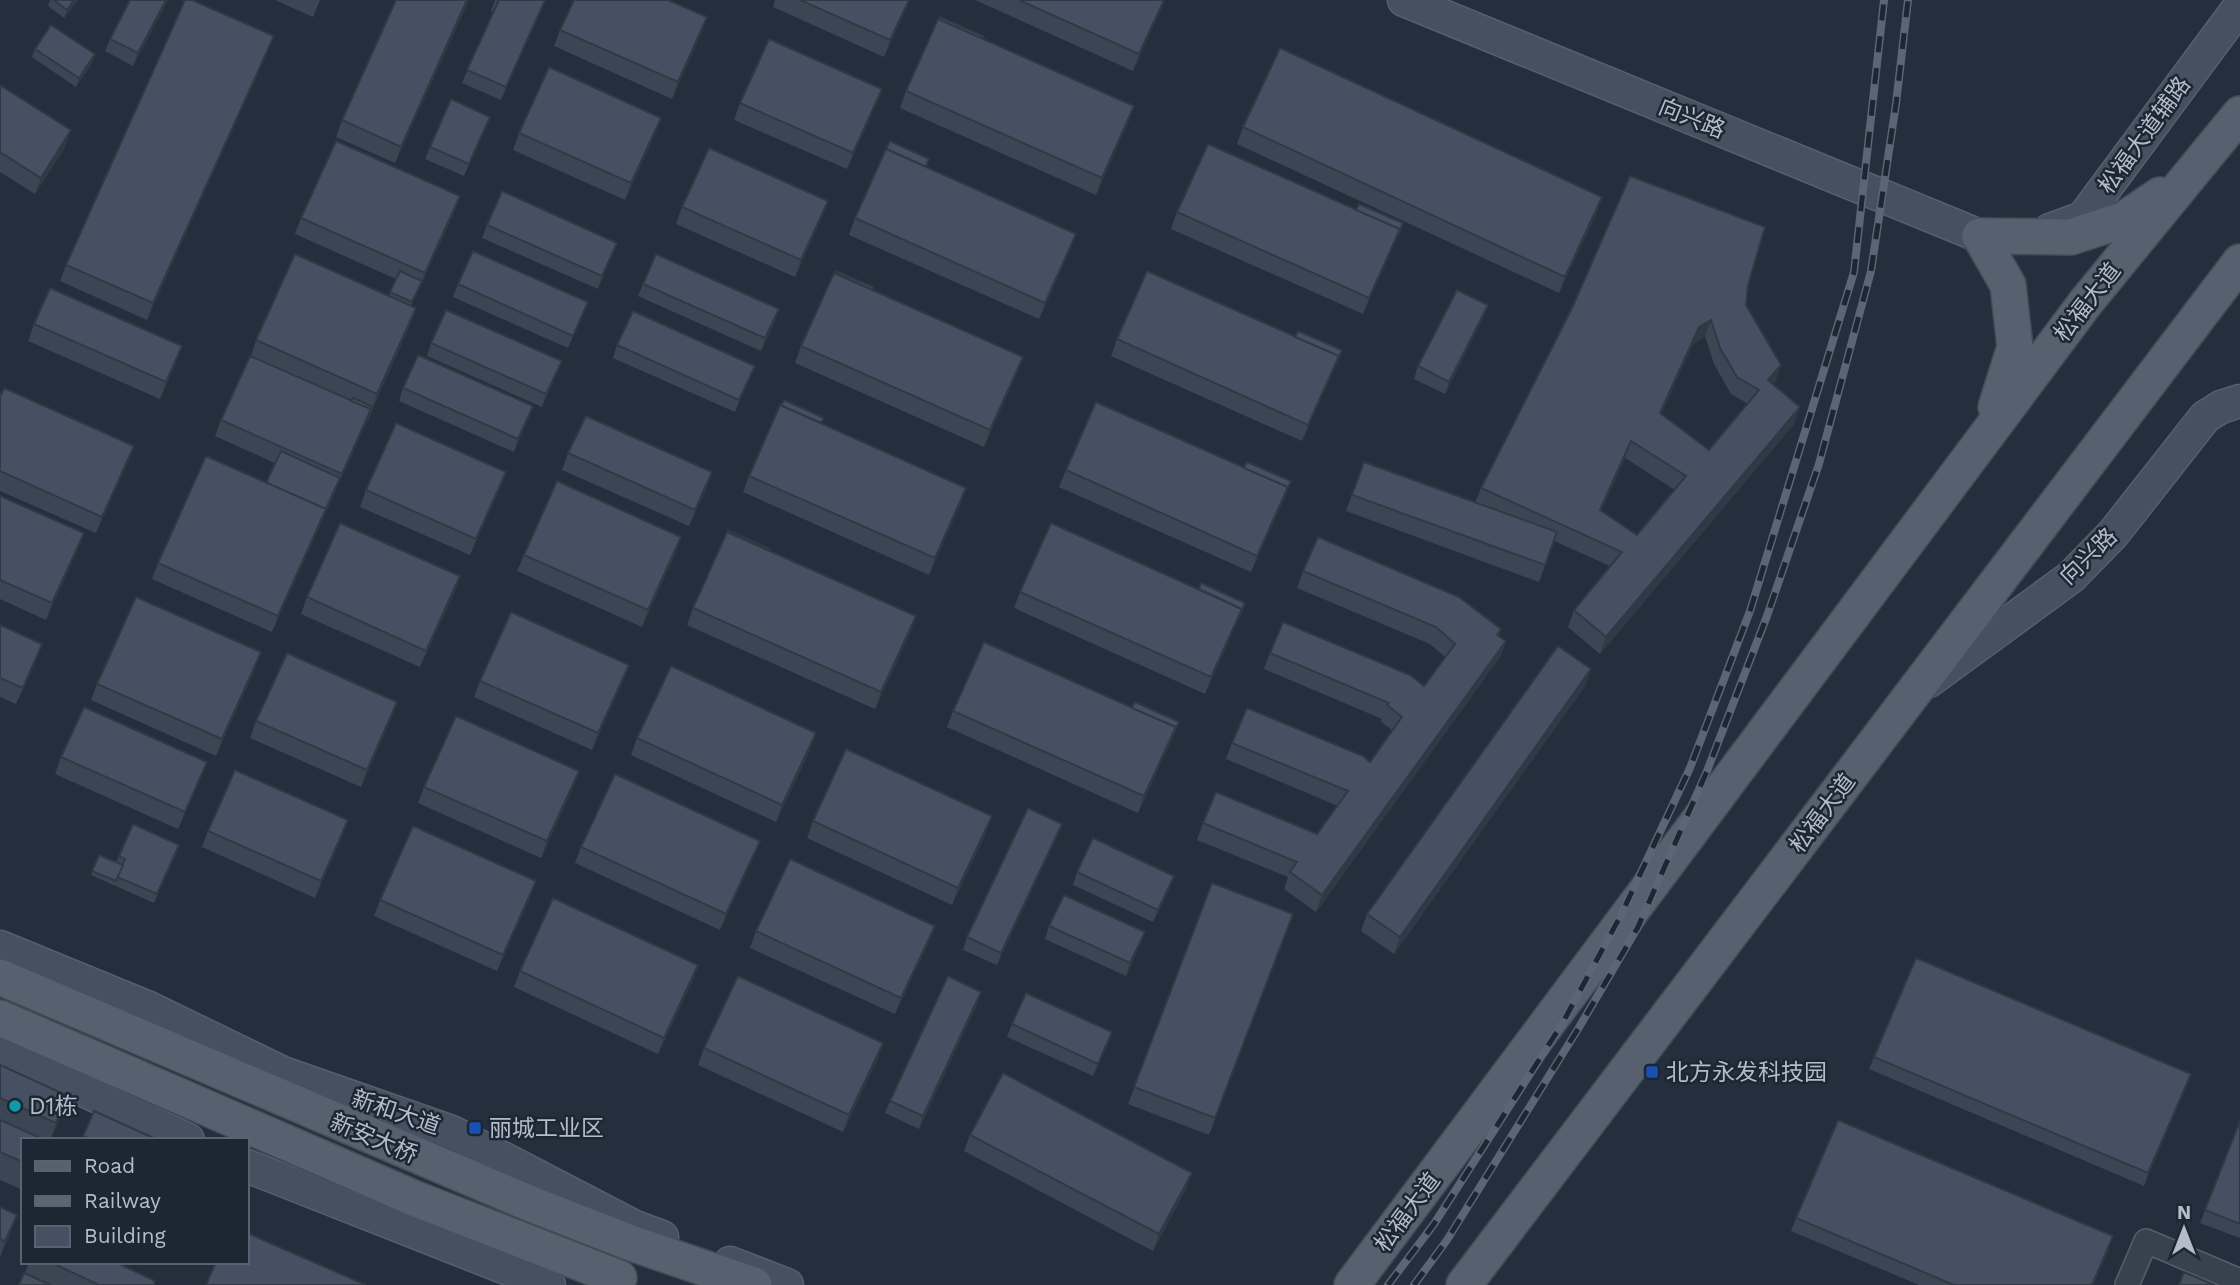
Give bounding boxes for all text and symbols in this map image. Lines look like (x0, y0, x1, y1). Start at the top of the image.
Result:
street label: 松福大道辅路 (2093, 72, 2196, 199)
street label: 向兴路 (1655, 93, 1729, 144)
street label: 松福大道 (2048, 258, 2126, 347)
street label: 向兴路 (2054, 523, 2123, 590)
street label: 松福大道 (1784, 768, 1861, 858)
place label: 北方永发科技园 (1666, 1059, 1827, 1086)
marker: 北方永发科技园 (1644, 1064, 1660, 1080)
street label: 新和大道 (348, 1085, 444, 1140)
place label: D1栋 (29, 1093, 78, 1120)
marker: D1栋 (7, 1098, 23, 1114)
street label: 新安大桥 (326, 1108, 421, 1169)
place label: 丽城工业区 (489, 1115, 604, 1142)
marker: 丽城工业区 (467, 1120, 483, 1136)
legend (21, 1138, 248, 1264)
text: Road (84, 1153, 135, 1178)
street label: 松福大道 (1369, 1167, 1446, 1257)
text: Railway (84, 1188, 161, 1213)
north arrow (2149, 1194, 2219, 1264)
text: N (2177, 1201, 2191, 1224)
text: Building (84, 1223, 166, 1248)

